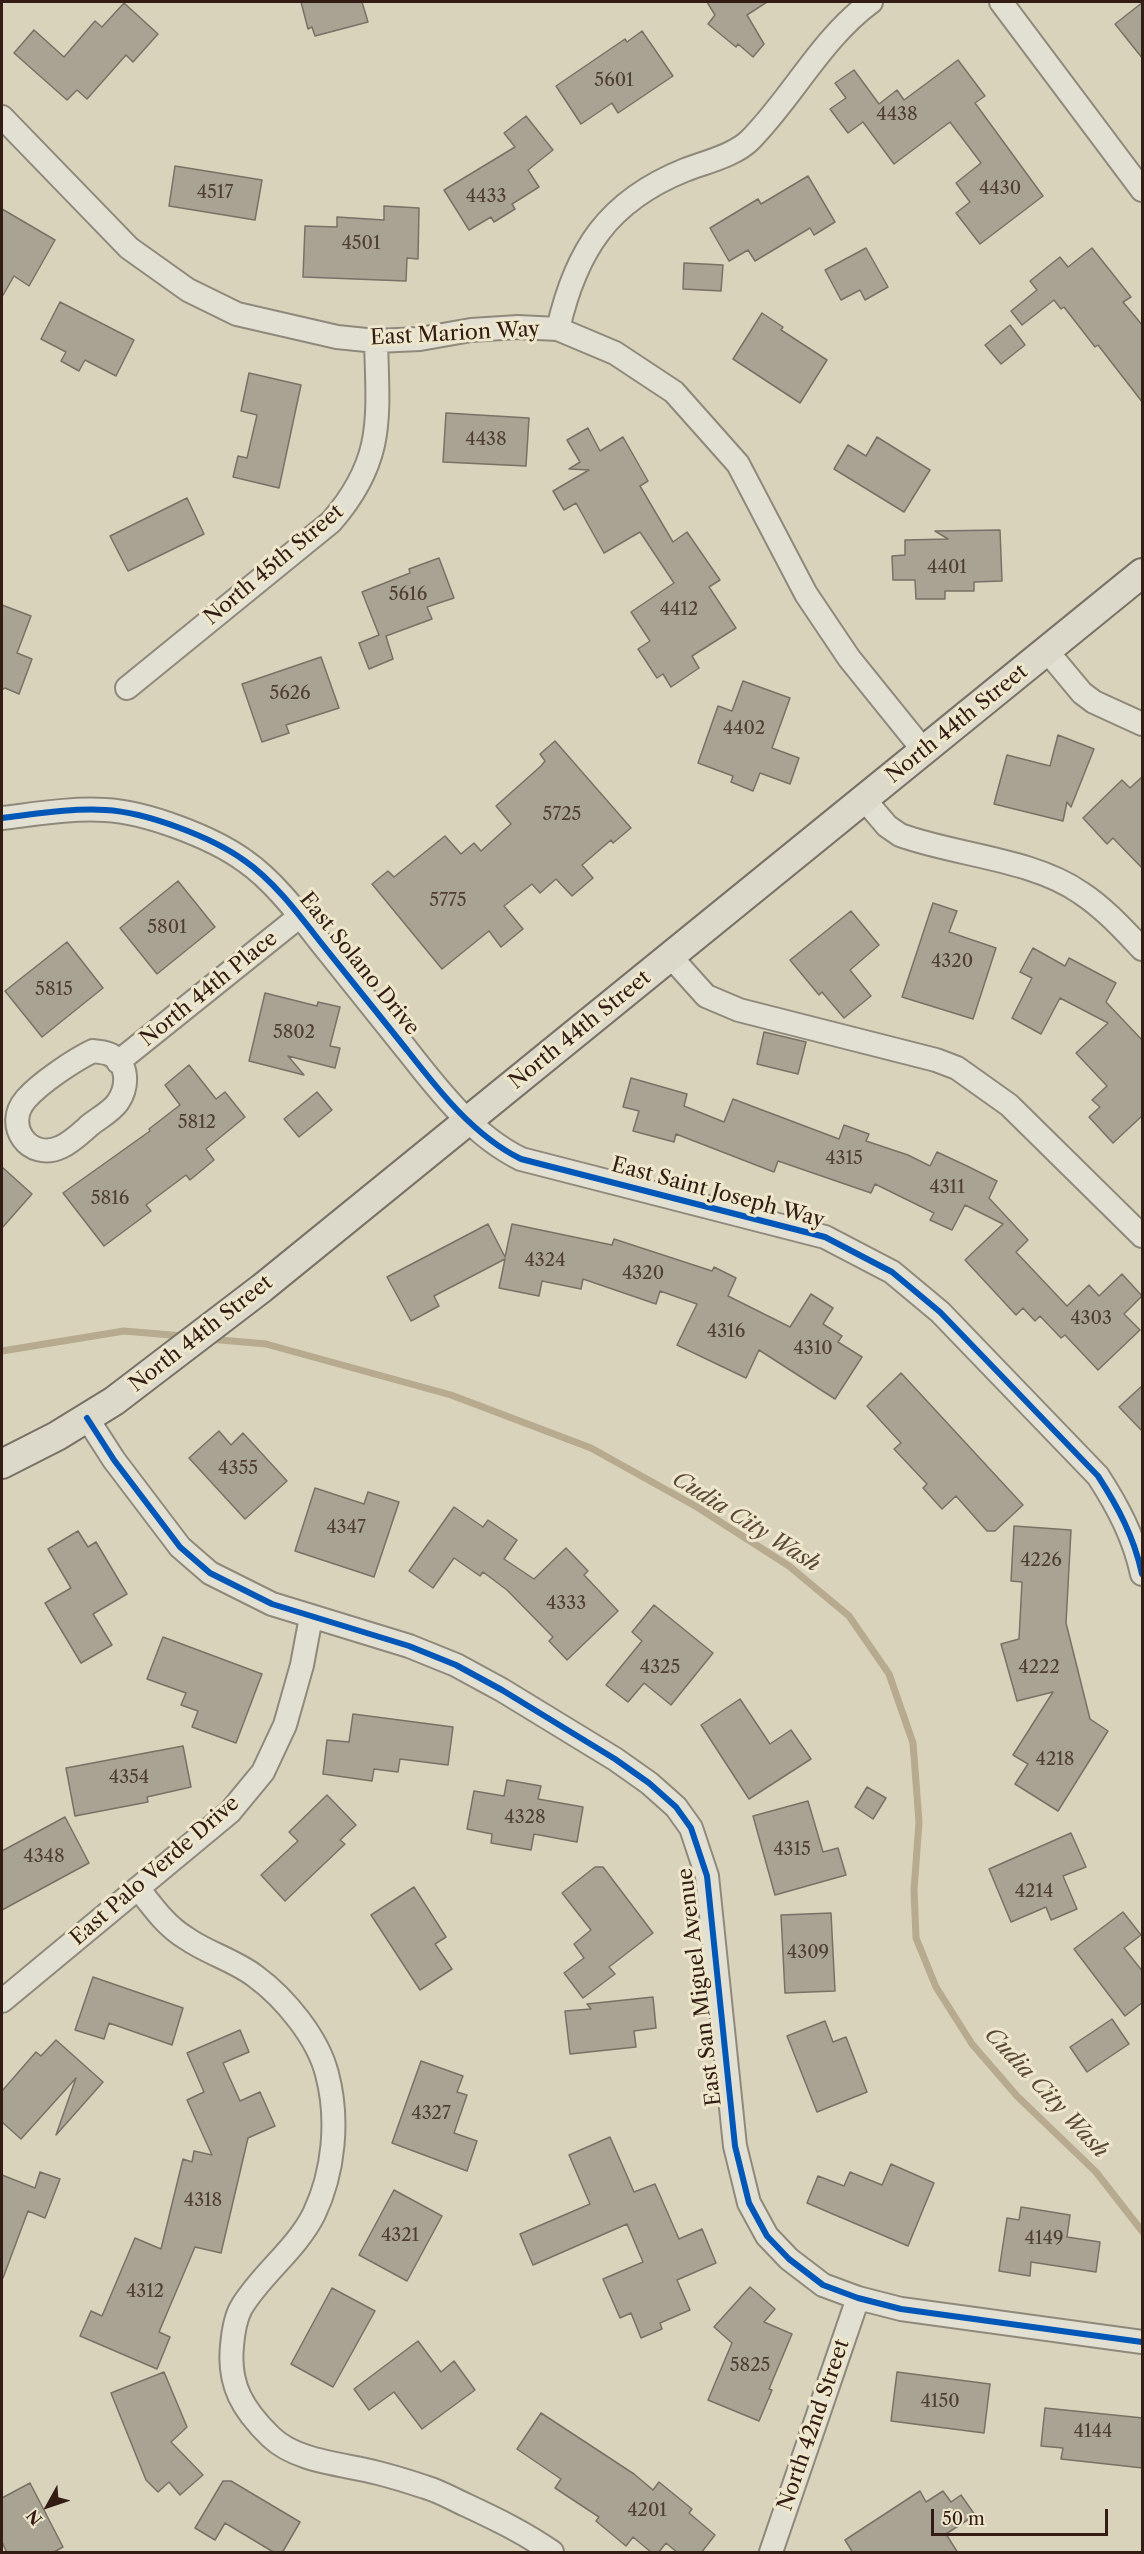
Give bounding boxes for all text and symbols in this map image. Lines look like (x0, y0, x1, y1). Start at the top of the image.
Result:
house number: 5601 (594, 70, 634, 92)
house number: 4438 (876, 104, 918, 126)
house number: 4430 (979, 178, 1021, 200)
house number: 4517 (197, 182, 233, 204)
house number: 4433 (466, 186, 506, 208)
house number: 4501 (341, 233, 381, 255)
street label: East Marion Way (369, 317, 541, 351)
house number: 4438 (465, 429, 507, 451)
street label: North 45th Street (199, 499, 349, 631)
house number: 4401 (927, 557, 967, 579)
house number: 5616 (389, 584, 427, 606)
house number: 4412 (660, 599, 698, 621)
street label: North 44th Street (881, 659, 1033, 789)
house number: 5626 (269, 683, 311, 705)
house number: 4402 (723, 718, 765, 740)
house number: 5725 (543, 804, 581, 826)
street label: East Solano Drive (294, 887, 424, 1041)
house number: 5775 (429, 890, 467, 912)
house number: 5801 (147, 917, 187, 939)
street label: North 44th Place (135, 926, 283, 1052)
house number: 4320 (931, 951, 973, 973)
street label: North 44th Street (504, 965, 656, 1095)
house number: 5815 (35, 979, 73, 1001)
house number: 5802 (273, 1022, 315, 1044)
house number: 5812 (178, 1112, 216, 1134)
house number: 4315 (825, 1148, 863, 1170)
street label: East Saint Joseph Way (609, 1152, 827, 1234)
house number: 4311 (929, 1177, 965, 1199)
house number: 5816 (91, 1188, 129, 1210)
house number: 4324 (524, 1250, 566, 1272)
house number: 4320 (622, 1263, 664, 1285)
street label: North 44th Street (124, 1270, 278, 1398)
house number: 4303 (1070, 1308, 1112, 1330)
house number: 4316 (707, 1321, 745, 1343)
house number: 4310 (793, 1338, 833, 1360)
house number: 4355 (218, 1458, 258, 1480)
water label: Cudia City Wash (667, 1466, 825, 1578)
house number: 4347 (326, 1517, 366, 1539)
house number: 4226 (1020, 1550, 1062, 1572)
house number: 4333 (546, 1593, 586, 1615)
house number: 4325 (640, 1657, 680, 1679)
house number: 4222 (1018, 1657, 1060, 1679)
house number: 4218 (1036, 1749, 1074, 1771)
house number: 4354 (109, 1767, 149, 1789)
street label: East Palo Verde Drive (65, 1791, 245, 1951)
house number: 4328 (504, 1807, 546, 1829)
house number: 4315 (773, 1839, 811, 1861)
house number: 4348 (23, 1846, 65, 1868)
street label: East San Miguel Avenue (673, 1866, 727, 2108)
house number: 4214 (1015, 1881, 1053, 1903)
house number: 4309 (787, 1942, 829, 1964)
water label: Cudia City Wash (979, 2022, 1113, 2164)
house number: 4327 (411, 2103, 451, 2125)
house number: 4318 (184, 2190, 222, 2212)
house number: 4321 (381, 2225, 419, 2247)
house number: 4149 (1025, 2228, 1063, 2250)
house number: 4312 (126, 2281, 164, 2303)
street label: North 42nd Street (773, 2336, 855, 2514)
house number: 5825 (730, 2355, 770, 2377)
house number: 4150 (920, 2391, 960, 2413)
house number: 4144 (1074, 2421, 1112, 2443)
north arrow (18, 2476, 78, 2536)
scale bar (934, 2497, 1111, 2535)
house number: 4201 (627, 2500, 667, 2522)
text: N (22, 2506, 46, 2529)
text: 50 m (942, 2508, 985, 2530)

